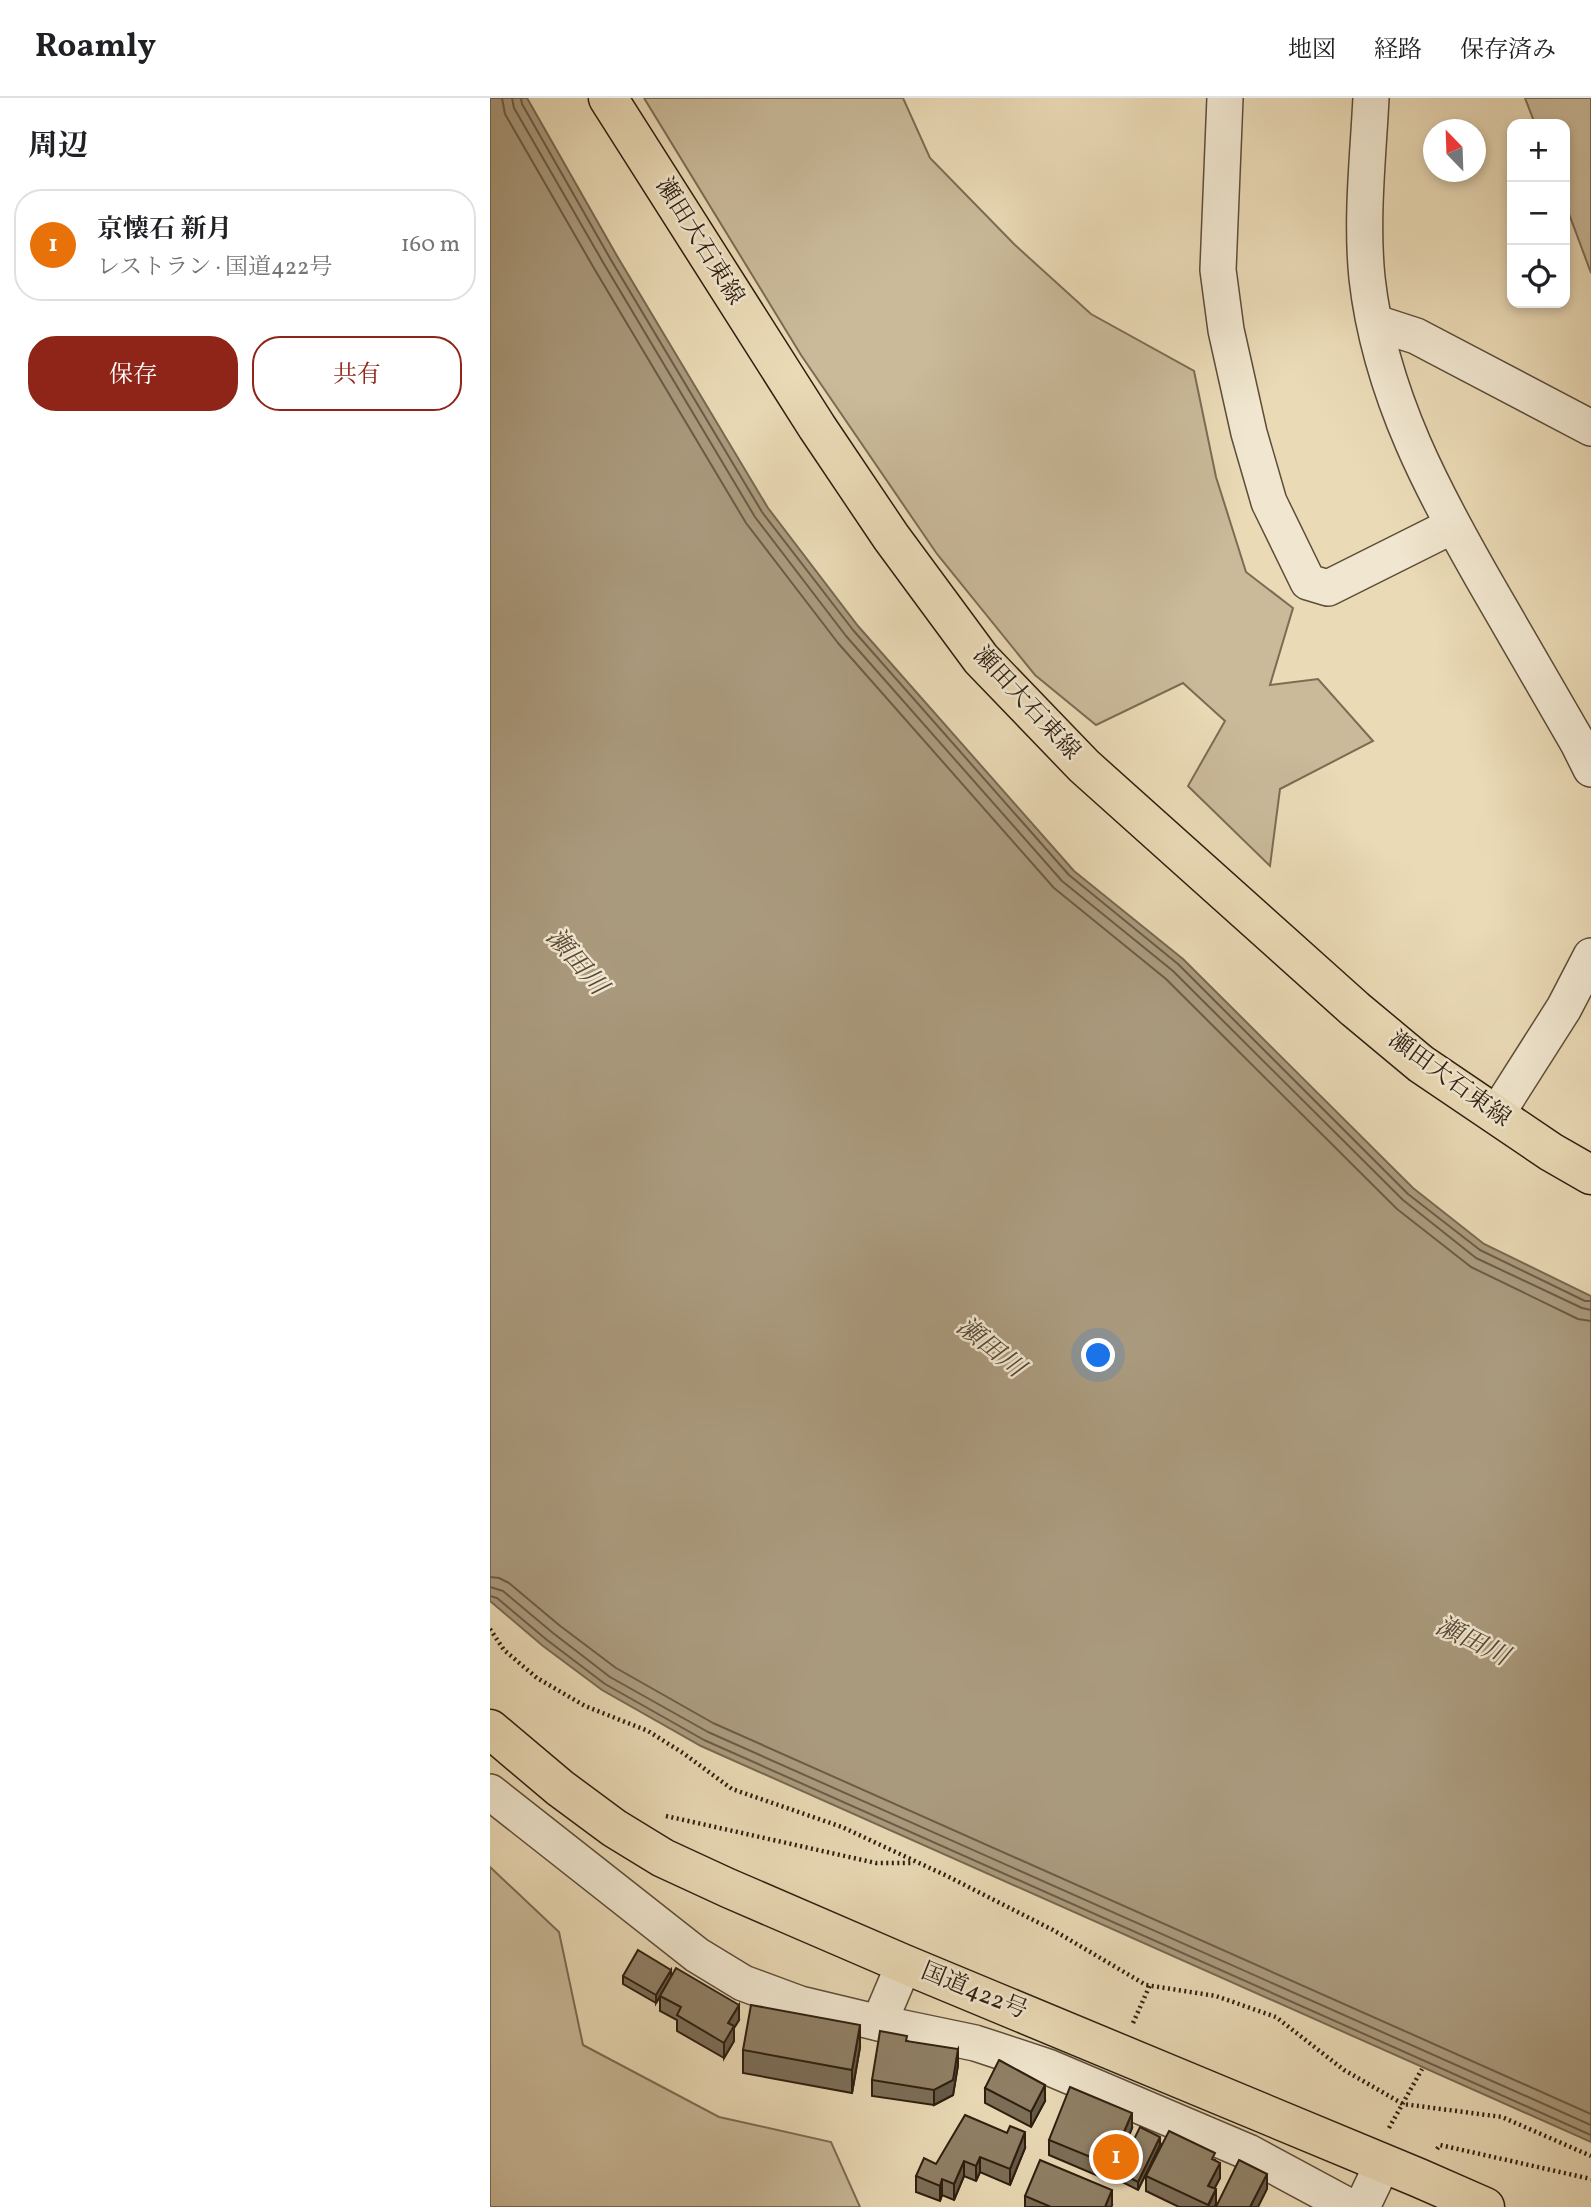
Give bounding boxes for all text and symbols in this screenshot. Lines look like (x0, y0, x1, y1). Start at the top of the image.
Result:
text: Roamly (35, 25, 156, 71)
text: 地図 (1288, 34, 1336, 68)
text: 経路 (1374, 34, 1422, 68)
text: 保存済み (1460, 34, 1556, 68)
north arrow (1423, 119, 1486, 182)
map controls (1507, 119, 1570, 308)
button: + (1507, 119, 1570, 182)
text: 周辺 (28, 126, 88, 168)
street label: 瀬田大石東線 (646, 172, 752, 312)
button: − (1507, 182, 1570, 245)
text: 京懐石 新月 (97, 212, 232, 248)
text: 1 (48, 229, 58, 261)
text: 160 m (401, 229, 460, 261)
button: locate (1507, 245, 1570, 308)
text: レストラン · 国道422号 (97, 252, 332, 284)
button: 保存 (28, 336, 238, 411)
button: 共有 (252, 336, 462, 411)
street label: 瀬田大石東線 (964, 640, 1088, 768)
water label: 瀬田川 (537, 921, 617, 1006)
street label: 瀬田大石東線 (1381, 1024, 1517, 1136)
water label: 瀬田川 (948, 1309, 1034, 1388)
your location (1081, 1338, 1115, 1372)
water label: 瀬田川 (1429, 1609, 1518, 1677)
street label: 国道422号 (916, 1955, 1032, 2029)
pin: 1 (1093, 2131, 1139, 2183)

